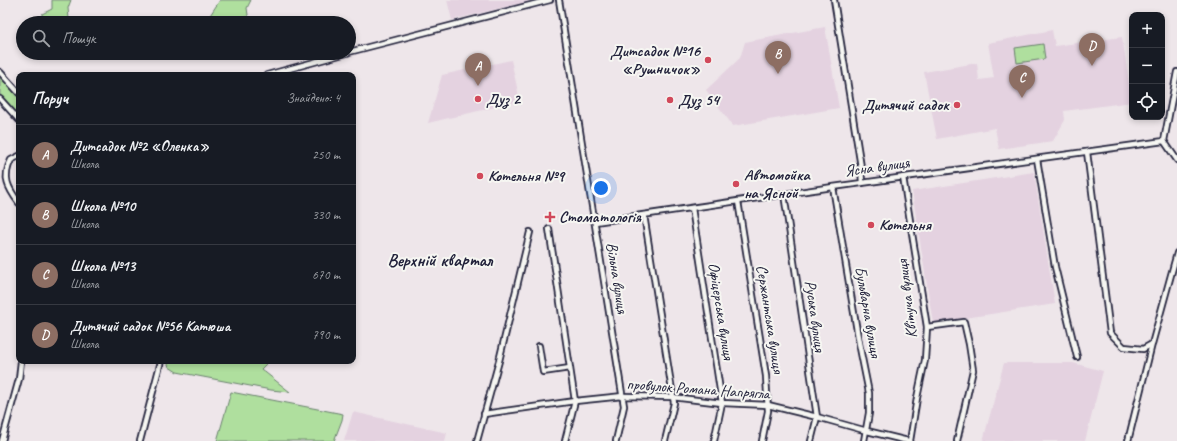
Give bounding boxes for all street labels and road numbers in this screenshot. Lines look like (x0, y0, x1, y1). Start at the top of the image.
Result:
street label: Ясна вулиця (843, 152, 912, 181)
street label: Вільна вулиця (602, 241, 633, 316)
street label: Квітуча вулиця (892, 258, 922, 339)
street label: Офіцерська вулиця (703, 261, 739, 362)
street label: Сержантська вулиця (752, 263, 789, 376)
street label: Бульварна вулиця (850, 265, 886, 361)
street label: Руська вулиця (800, 279, 830, 354)
street label: провулок Романа Напрягла (626, 374, 772, 404)

